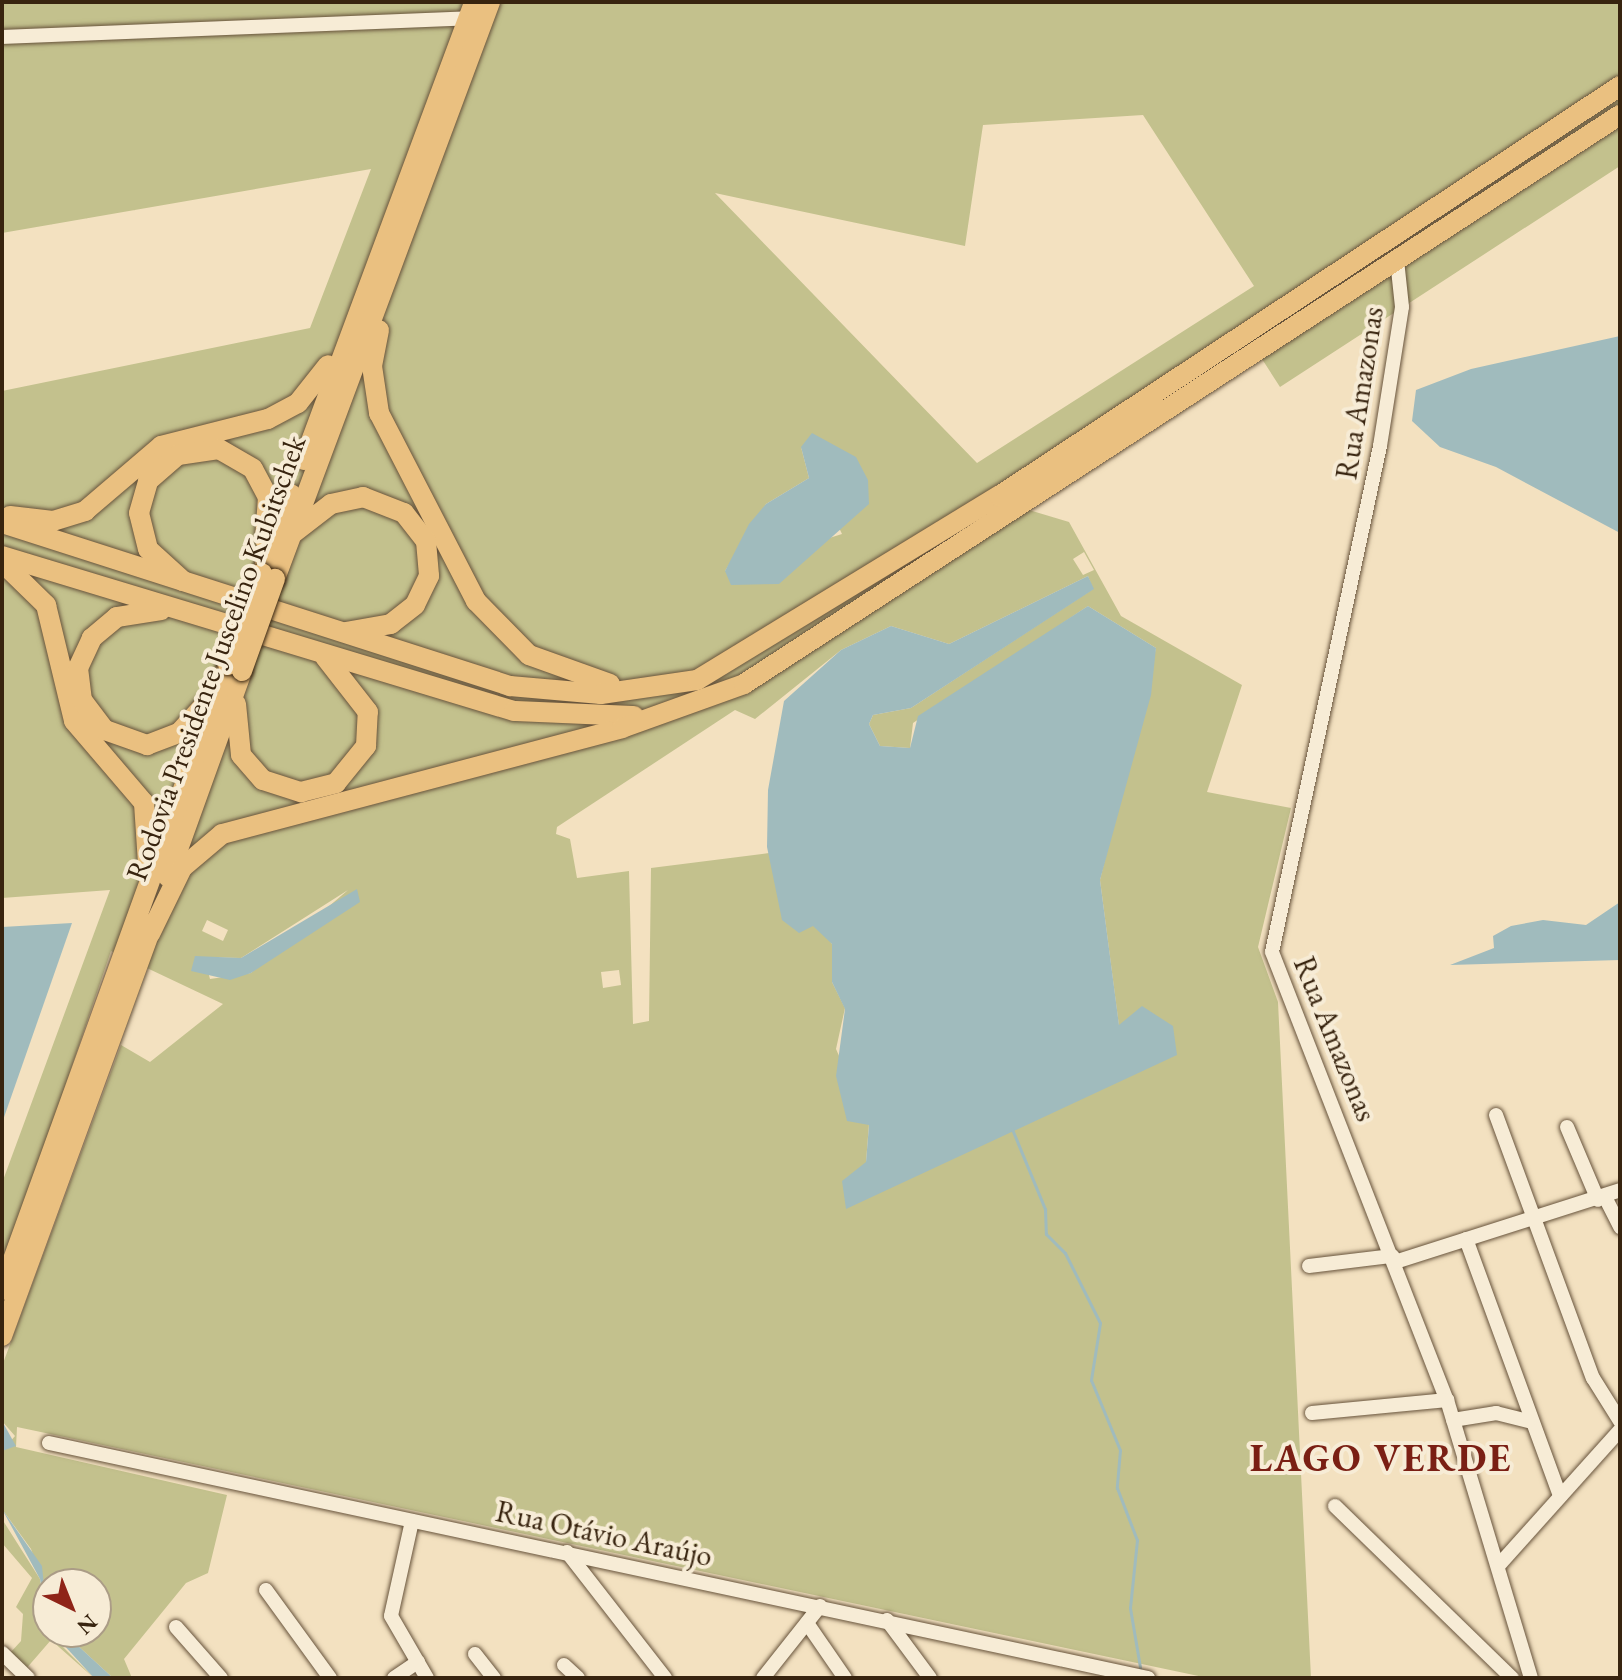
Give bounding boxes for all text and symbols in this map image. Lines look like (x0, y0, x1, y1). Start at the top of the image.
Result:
street label: Rua Amazonas (1329, 304, 1391, 482)
street label: Rodovia Presidente Juscelino Kubitschek (118, 430, 314, 886)
street label: Rua Amazonas (1286, 951, 1384, 1127)
district label: LAGO VERDE (1250, 1435, 1512, 1481)
street label: Rua Otávio Araújo (492, 1493, 716, 1575)
north arrow (32, 1568, 112, 1648)
text: N (71, 1608, 104, 1641)

